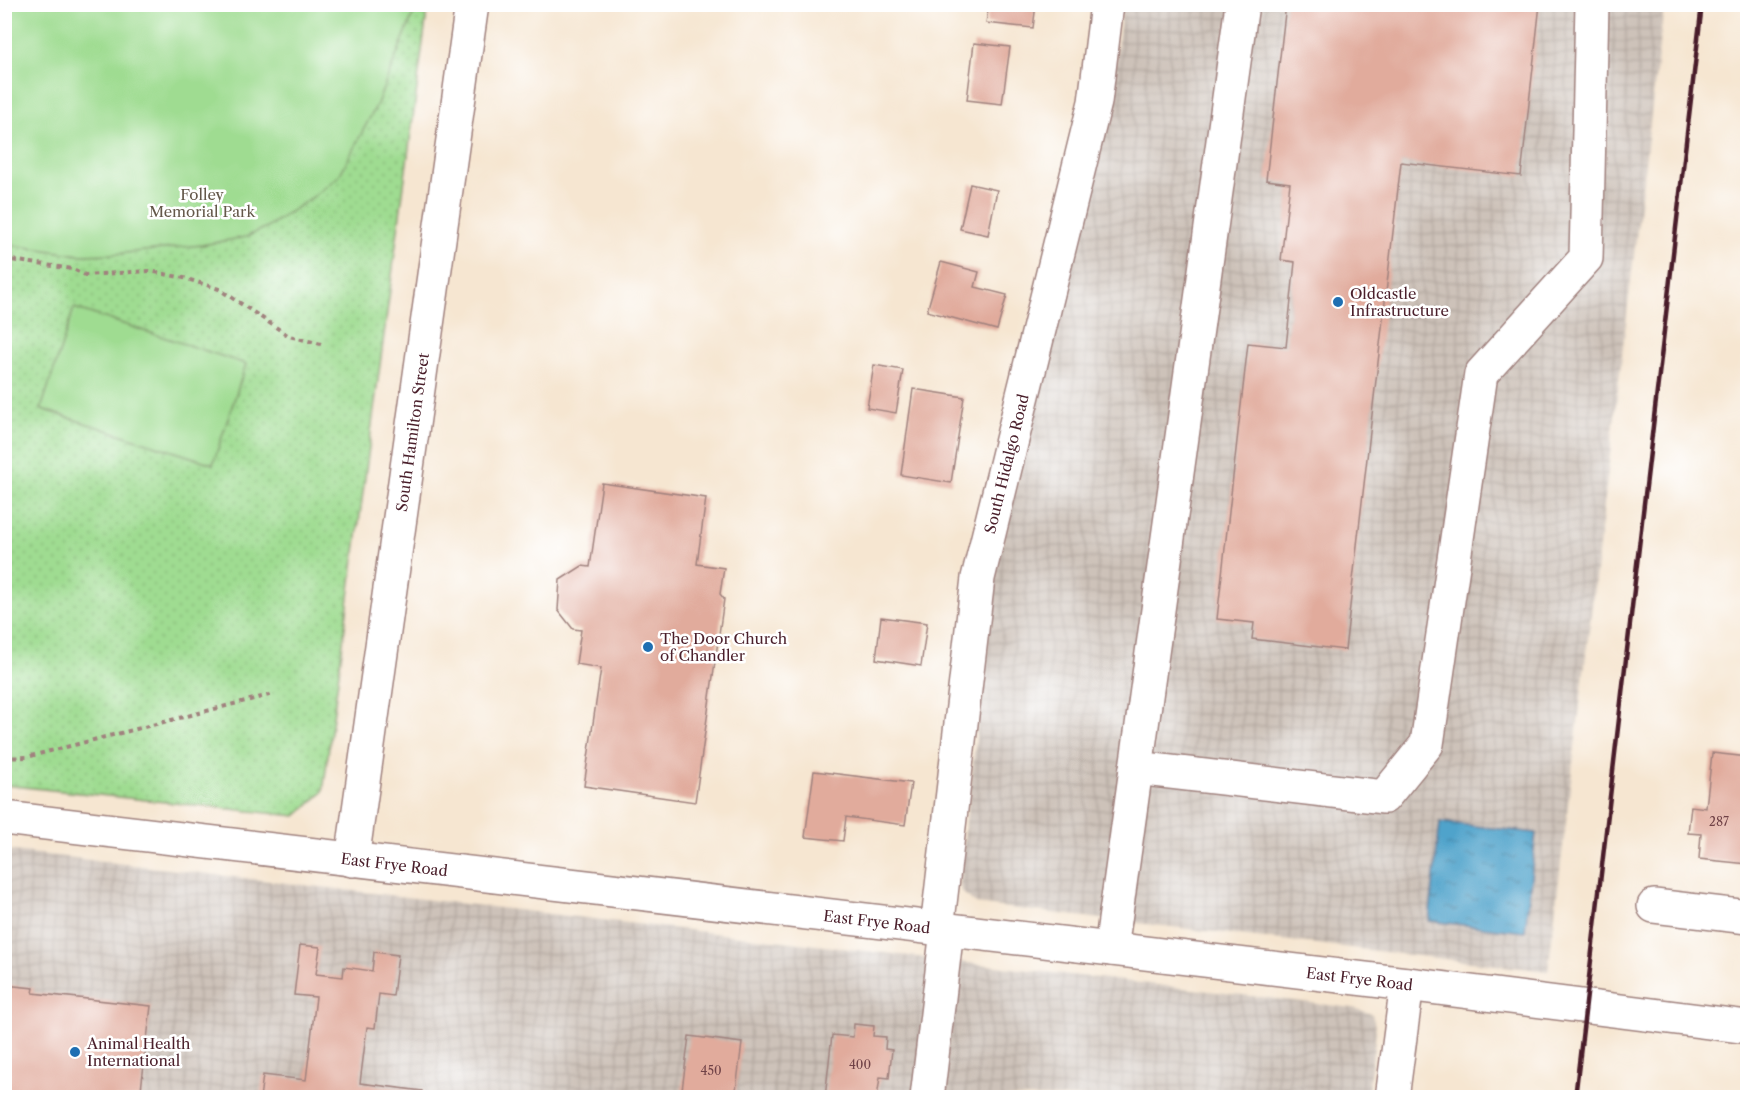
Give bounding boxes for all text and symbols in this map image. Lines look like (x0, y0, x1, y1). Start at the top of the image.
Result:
park label: Folley Memorial Park (149, 185, 256, 221)
place label: Oldcastle Infrastructure (1350, 284, 1449, 320)
marker: Oldcastle Infrastructure (1331, 295, 1345, 309)
street label: South Hamilton Street (391, 351, 433, 513)
street label: South Hidalgo Road (980, 392, 1032, 536)
place label: The Door Church of Chandler (660, 629, 788, 665)
marker: The Door Church of Chandler (641, 640, 655, 654)
house number: 287 (1709, 814, 1729, 829)
street label: East Frye Road (340, 848, 449, 880)
street label: East Frye Road (822, 906, 931, 937)
street label: East Frye Road (1305, 963, 1414, 994)
place label: Animal Health International (86, 1034, 191, 1070)
marker: Animal Health International (68, 1045, 82, 1059)
house number: 400 (849, 1057, 871, 1072)
house number: 450 (700, 1063, 722, 1078)

